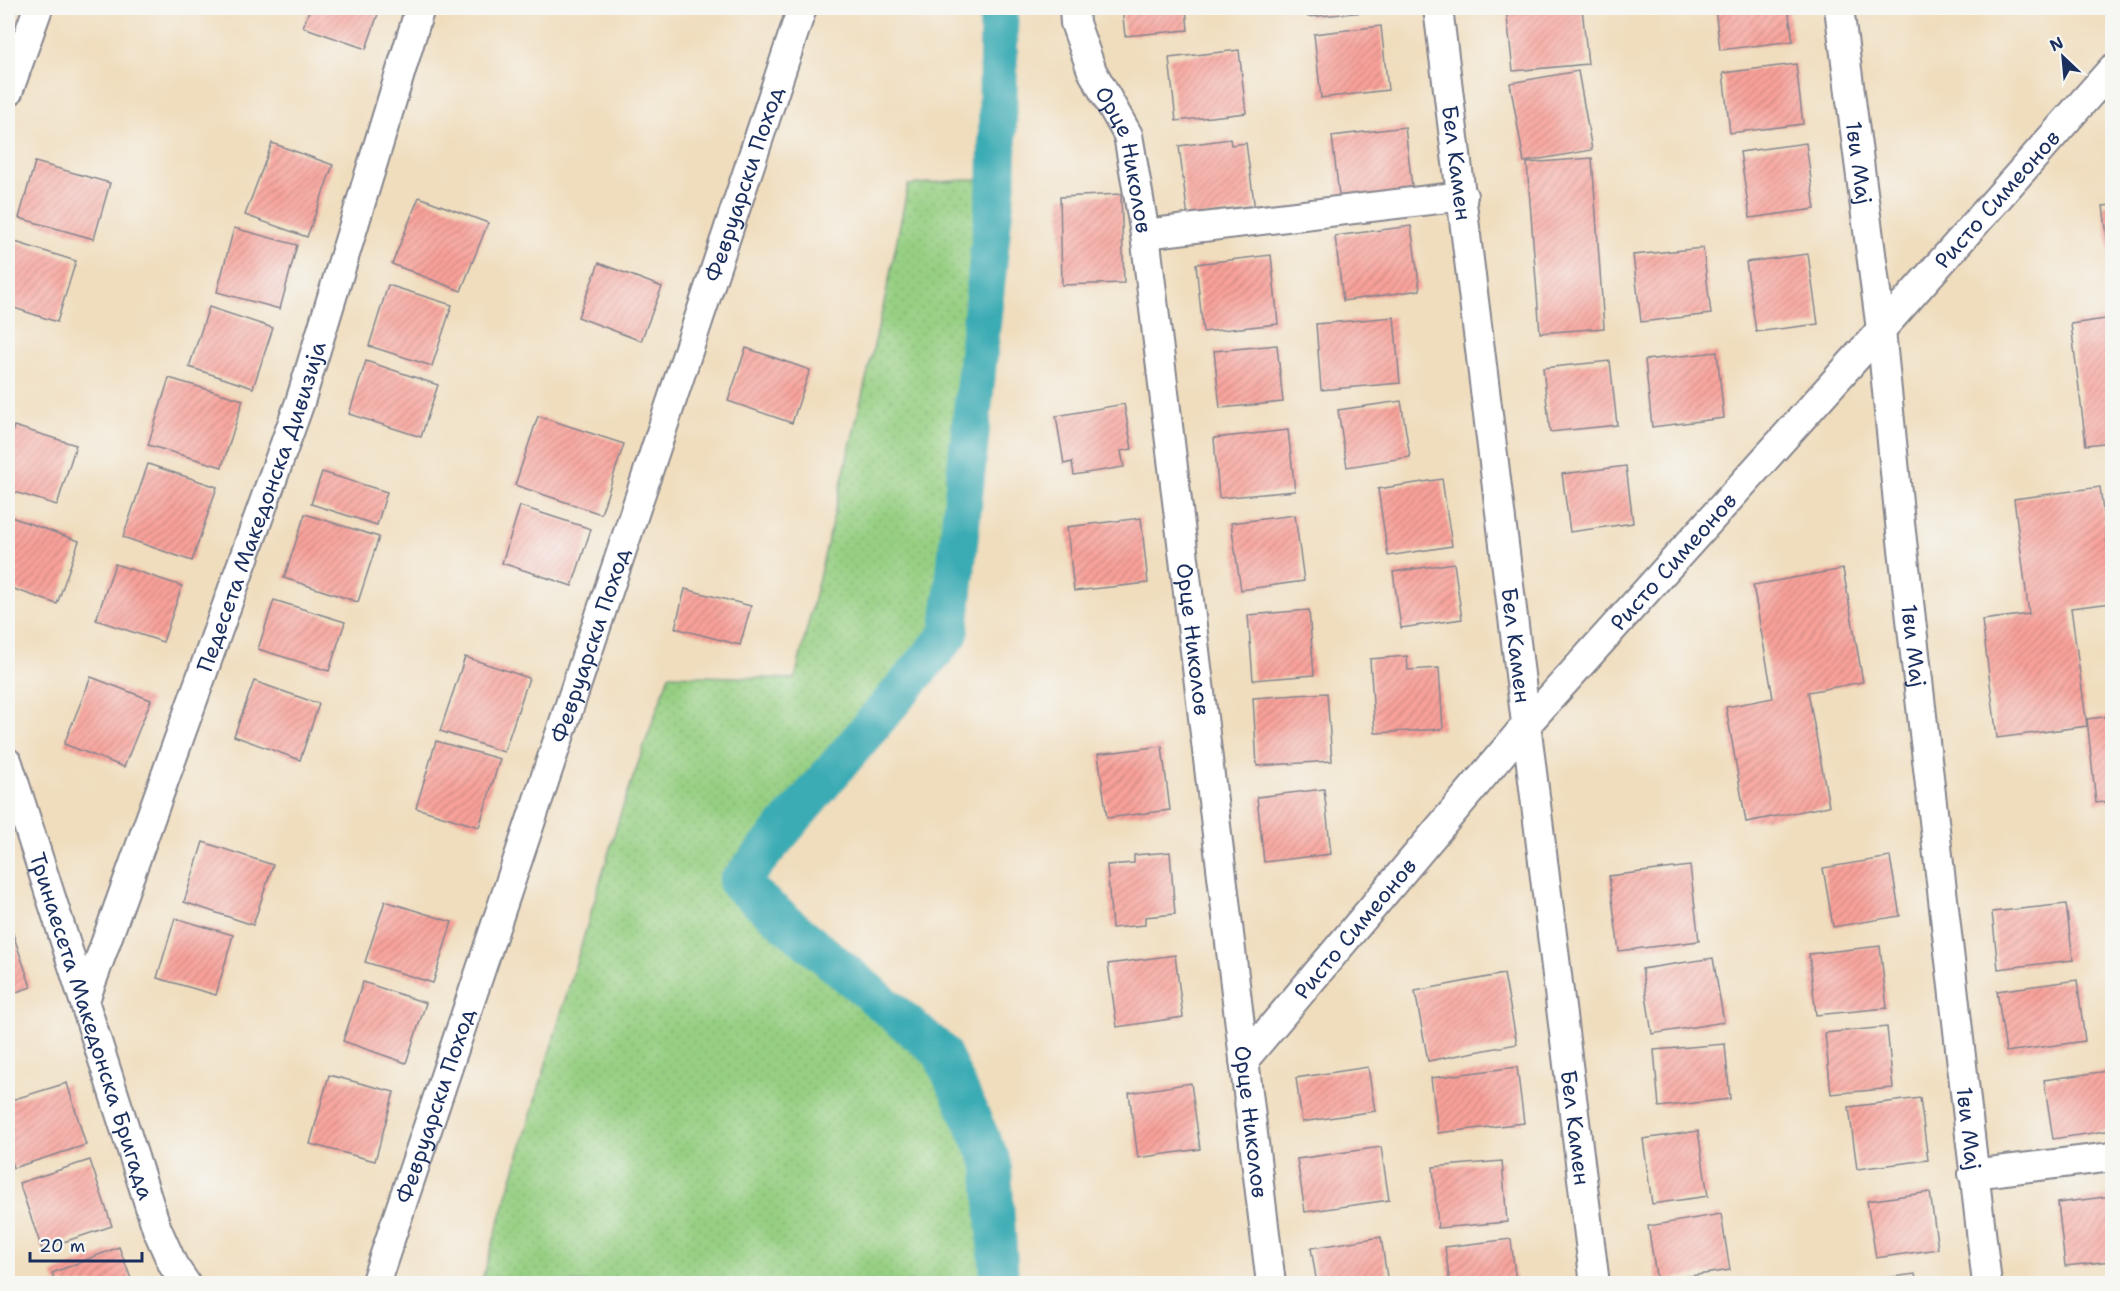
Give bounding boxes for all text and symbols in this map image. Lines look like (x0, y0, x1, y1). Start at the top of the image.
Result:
north arrow (2033, 27, 2093, 87)
text: N (2046, 32, 2067, 56)
street label: Орце Николов (1088, 81, 1159, 235)
street label: Февруарски Поход (698, 83, 790, 286)
street label: Бел Камен (1435, 104, 1478, 222)
street label: 1ви Мај (1839, 119, 1878, 206)
street label: Ристо Симеонов (1928, 124, 2067, 275)
street label: Педесета Македонска Дивизија (190, 338, 333, 676)
street label: Ристо Симеонов (1604, 486, 1743, 637)
street label: Февруарски Поход (544, 544, 637, 747)
street label: Орце Николов (1170, 561, 1217, 717)
street label: Бел Камен (1494, 586, 1537, 705)
street label: 1ви Мај (1894, 602, 1933, 689)
street label: Тринаесета Македонска Бригада (22, 849, 161, 1204)
street label: Ристо Симеонов (1287, 852, 1423, 1005)
street label: Февруарски Поход (389, 1005, 482, 1207)
street label: Орце Николов (1228, 1044, 1275, 1200)
street label: Бел Камен (1554, 1068, 1597, 1187)
street label: 1ви Мај (1950, 1085, 1988, 1172)
scale bar (30, 1225, 142, 1263)
text: 20 m (39, 1234, 85, 1258)

